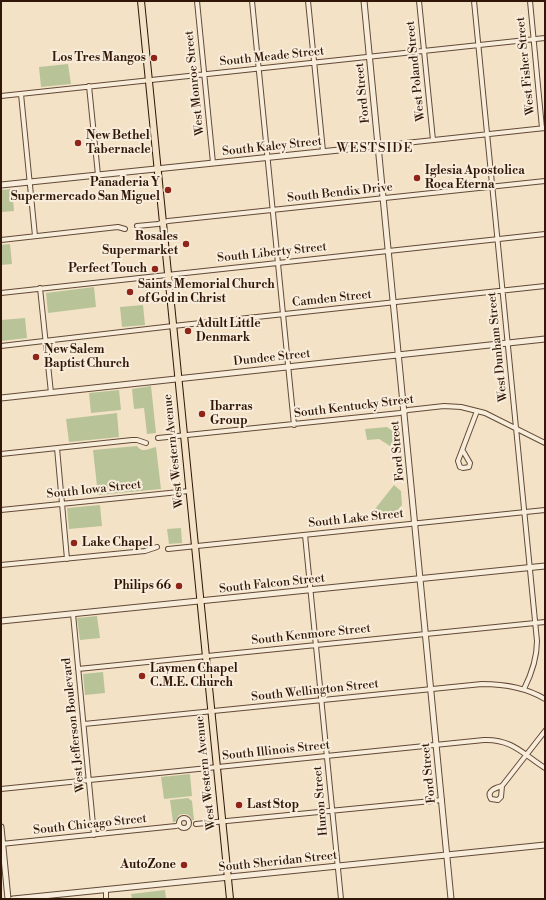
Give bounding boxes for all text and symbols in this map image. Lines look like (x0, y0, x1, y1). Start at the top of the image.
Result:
street label: West Fisher Street (514, 16, 538, 116)
street label: West Poland Street (404, 20, 428, 122)
street label: West Monroe Street (182, 30, 208, 136)
street label: South Meade Street (219, 44, 325, 70)
place label: Los Tres Mangos (52, 51, 146, 65)
marker: Los Tres Mangos (149, 53, 159, 63)
street label: Ford Street (353, 62, 373, 124)
place label: New Bethel Tabernacle (86, 129, 151, 157)
street label: South Kaley Street (221, 135, 323, 159)
marker: New Bethel Tabernacle (73, 138, 83, 148)
district label: WESTSIDE (337, 141, 413, 157)
place label: Iglesia Apostolica Roca Eterna (425, 164, 525, 192)
marker: Iglesia Apostolica Roca Eterna (412, 173, 422, 183)
place label: Panaderia Y Supermercado San Miguel (11, 176, 160, 204)
street label: South Bendix Drive (287, 180, 393, 206)
marker: Panaderia Y Supermercado San Miguel (163, 185, 173, 195)
place label: Rosales Supermarket (102, 230, 178, 258)
marker: Rosales Supermarket (181, 239, 191, 249)
street label: South Liberty Street (217, 240, 327, 266)
place label: Perfect Touch (68, 262, 147, 276)
marker: Perfect Touch (150, 264, 160, 274)
place label: Saints Memorial Church of God in Christ (138, 278, 275, 306)
marker: Saints Memorial Church of God in Christ (125, 287, 135, 297)
street label: Camden Street (292, 288, 372, 310)
street label: West Dunham Street (485, 291, 511, 403)
place label: Adult Little Denmark (196, 317, 261, 345)
marker: Adult Little Denmark (183, 326, 193, 336)
place label: New Salem Baptist Church (44, 343, 129, 371)
street label: Dundee Street (233, 347, 311, 369)
marker: New Salem Baptist Church (31, 352, 41, 362)
street label: West Western Avenue (161, 393, 187, 509)
street label: South Kentucky Street (293, 393, 415, 421)
place label: Ibarras Group (210, 400, 253, 428)
marker: Ibarras Group (197, 409, 207, 419)
street label: Ford Street (388, 420, 408, 482)
street label: South Iowa Street (46, 478, 142, 502)
street label: South Lake Street (308, 507, 404, 531)
place label: Lake Chapel (82, 536, 153, 550)
marker: Lake Chapel (69, 538, 79, 548)
street label: South Falcon Street (218, 571, 326, 597)
place label: Philips 66 (114, 579, 171, 593)
marker: Philips 66 (174, 581, 184, 591)
street label: South Kenmore Street (251, 622, 371, 648)
street label: West Jefferson Boulevard (60, 657, 88, 793)
place label: Laymen Chapel C.M.E. Church (150, 662, 238, 690)
marker: Laymen Chapel C.M.E. Church (137, 671, 147, 681)
street label: South Wellington Street (251, 677, 379, 705)
street label: West Western Avenue (193, 715, 219, 831)
street label: South Illinois Street (221, 738, 331, 764)
street label: Ford Street (419, 742, 439, 804)
street label: Huron Street (311, 765, 331, 837)
place label: Last Stop (247, 798, 299, 812)
marker: Last Stop (234, 800, 244, 810)
street label: South Chicago Street (33, 812, 147, 838)
street label: South Sheridan Street (218, 849, 338, 875)
place label: AutoZone (120, 858, 176, 872)
marker: AutoZone (179, 860, 189, 870)

